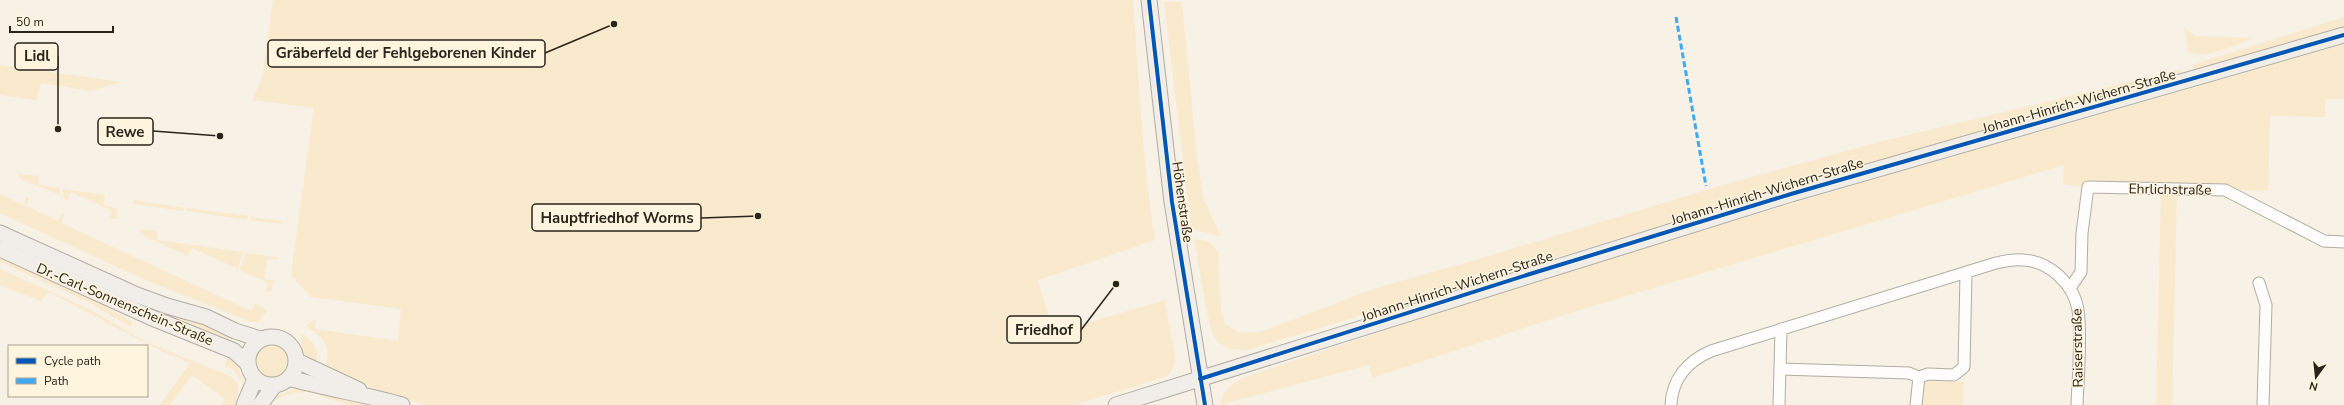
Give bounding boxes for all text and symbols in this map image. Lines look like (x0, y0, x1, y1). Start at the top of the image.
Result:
scale bar (10, 8, 113, 34)
text: 50 m (16, 14, 44, 30)
callout: Gräberfeld der Fehlgeborenen Kinder (268, 40, 545, 67)
callout: Lidl (15, 43, 58, 70)
text: Gräberfeld der Fehlgeborenen Kinder (276, 43, 536, 63)
text: Lidl (24, 46, 50, 66)
street label: Johann-Hinrich-Wichern-Straße (1979, 65, 2178, 139)
callout: Rewe (98, 118, 153, 145)
text: Rewe (106, 122, 144, 142)
street label: Johann-Hinrich-Wichern-Straße (1668, 153, 1866, 230)
street label: Höhenstraße (1167, 160, 1198, 244)
street label: Ehrlichstraße (2128, 179, 2212, 200)
callout: Hauptfriedhof Worms (532, 204, 701, 231)
text: Hauptfriedhof Worms (540, 208, 694, 228)
street label: Johann-Hinrich-Wichern-Straße (1358, 246, 1555, 327)
street label: Dr.-Carl-Sonnenschein-Straße (34, 259, 216, 350)
street label: Raiserstraße (2067, 308, 2088, 388)
callout: Friedhof (1007, 316, 1081, 343)
text: Friedhof (1015, 320, 1073, 340)
legend (8, 345, 148, 397)
text: Cycle path (44, 353, 101, 369)
north arrow (2296, 357, 2336, 397)
text: Path (44, 373, 69, 389)
text: N (2308, 378, 2319, 394)

